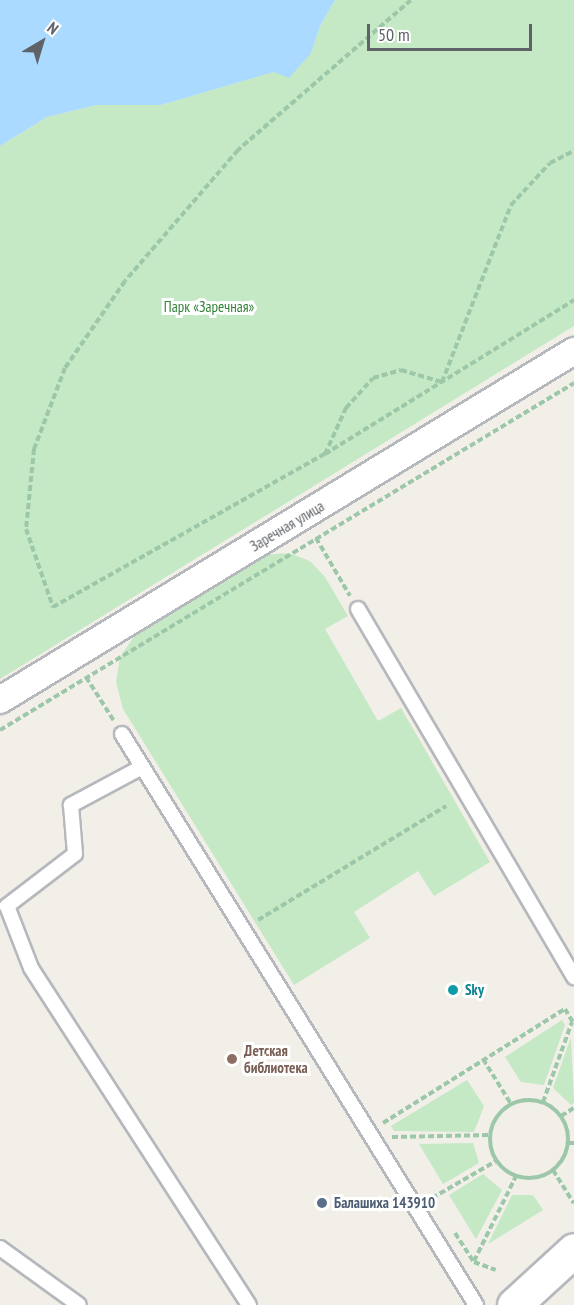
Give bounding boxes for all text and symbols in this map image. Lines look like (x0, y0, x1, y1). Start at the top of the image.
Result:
north arrow (12, 12, 72, 72)
scale bar (370, 12, 535, 50)
text: N (44, 17, 63, 38)
text: 50 m (378, 23, 410, 46)
park label: Парк «Заречная» (164, 298, 254, 316)
street label: Заречная улица (247, 497, 327, 555)
place label: Sky (465, 981, 484, 999)
marker: Sky (446, 983, 460, 997)
place label: Детская библиотека (244, 1041, 308, 1076)
marker: Детская библиотека (225, 1052, 239, 1066)
place label: Балашиха 143910 (334, 1194, 435, 1212)
marker: Балашиха 143910 (315, 1196, 329, 1210)

